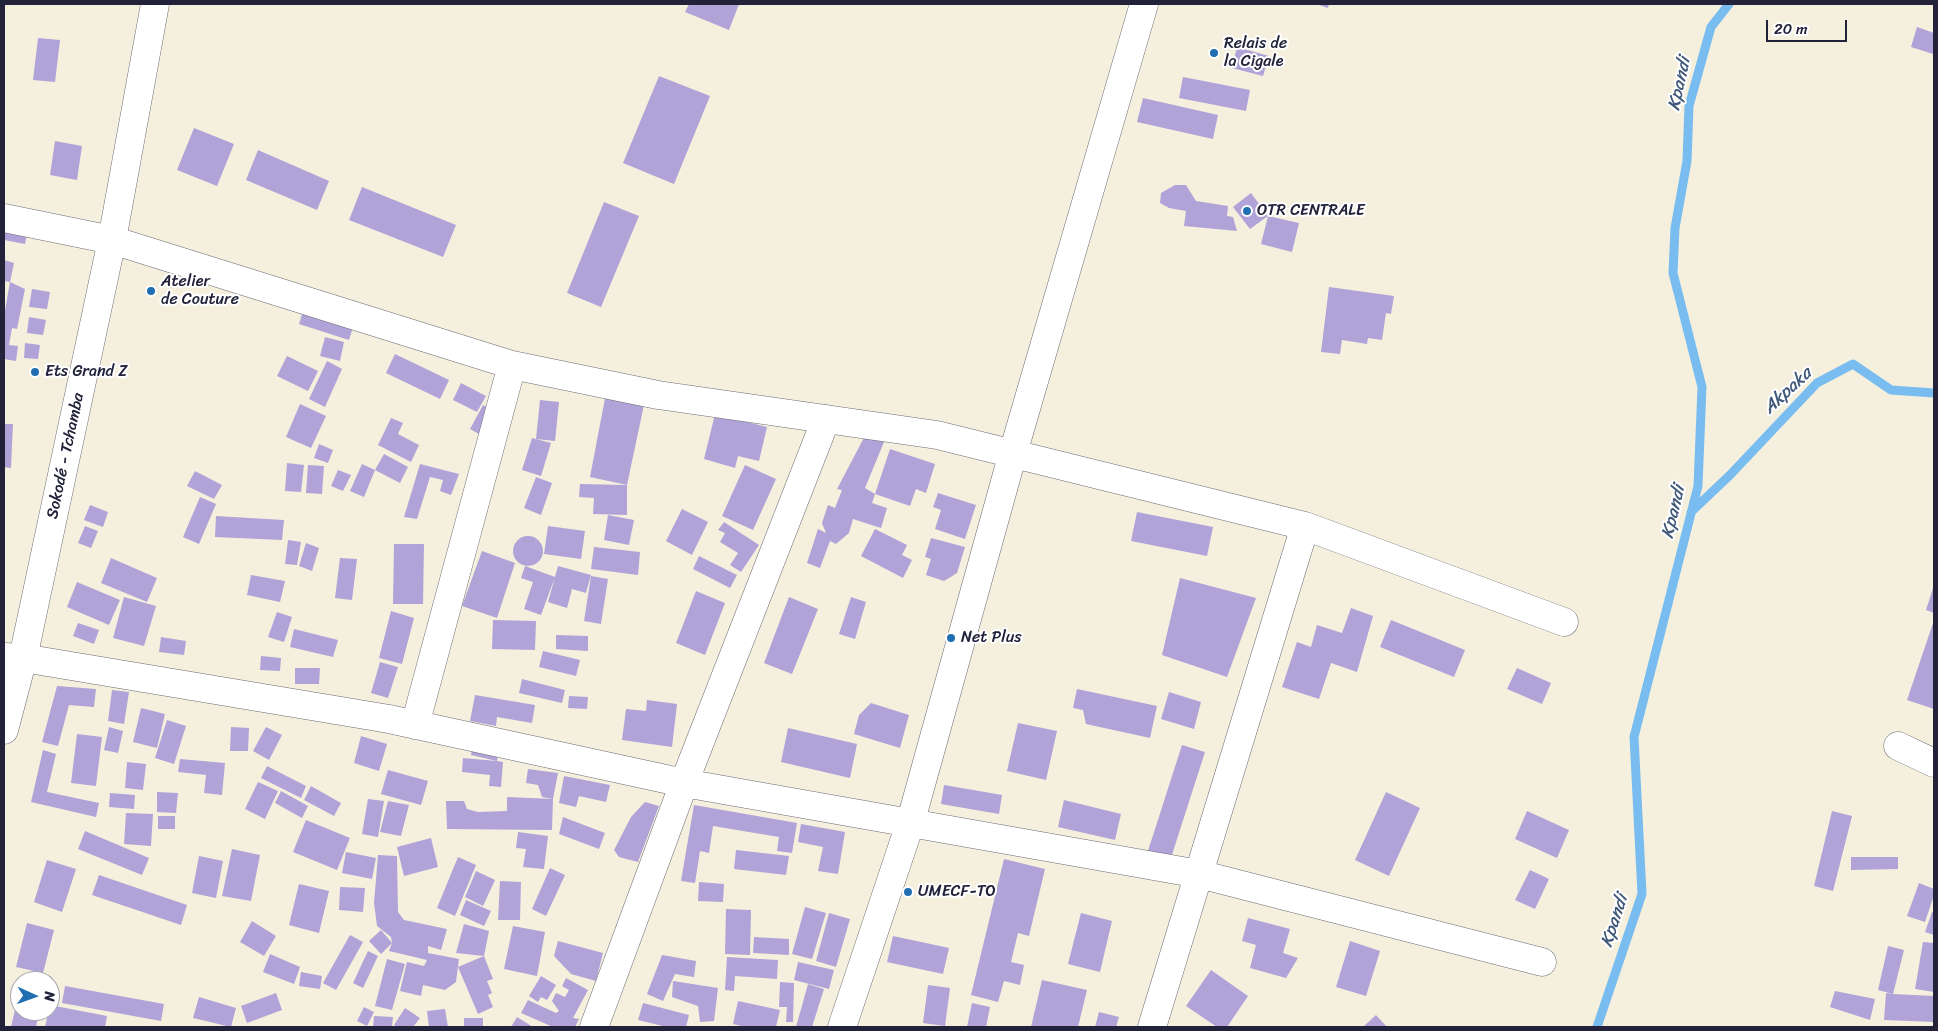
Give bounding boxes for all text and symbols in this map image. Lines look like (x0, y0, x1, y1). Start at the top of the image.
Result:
scale bar (1768, 10, 1849, 42)
text: 20 m (1774, 16, 1808, 42)
place label: Relais de la Cigale (1224, 34, 1287, 72)
marker: Relais de la Cigale (1208, 47, 1220, 59)
water label: Kpandi (1664, 56, 1696, 112)
place label: OTR CENTRALE (1257, 201, 1365, 221)
marker: OTR CENTRALE (1241, 205, 1253, 217)
place label: Atelier de Couture (161, 272, 239, 310)
marker: Atelier de Couture (145, 285, 157, 297)
place label: Ets Grand Z (45, 362, 128, 382)
water label: Akpaka (1759, 363, 1817, 419)
marker: Ets Grand Z (29, 366, 41, 378)
street label: Sokodé - Tchamba (43, 391, 89, 521)
water label: Kpandi (1657, 483, 1691, 541)
place label: Net Plus (961, 628, 1022, 648)
marker: Net Plus (945, 632, 957, 644)
place label: UMECF-TO (918, 882, 996, 902)
marker: UMECF-TO (902, 886, 914, 898)
water label: Kpandi (1596, 892, 1634, 950)
north arrow (10, 971, 60, 1021)
text: N (37, 991, 62, 1002)

